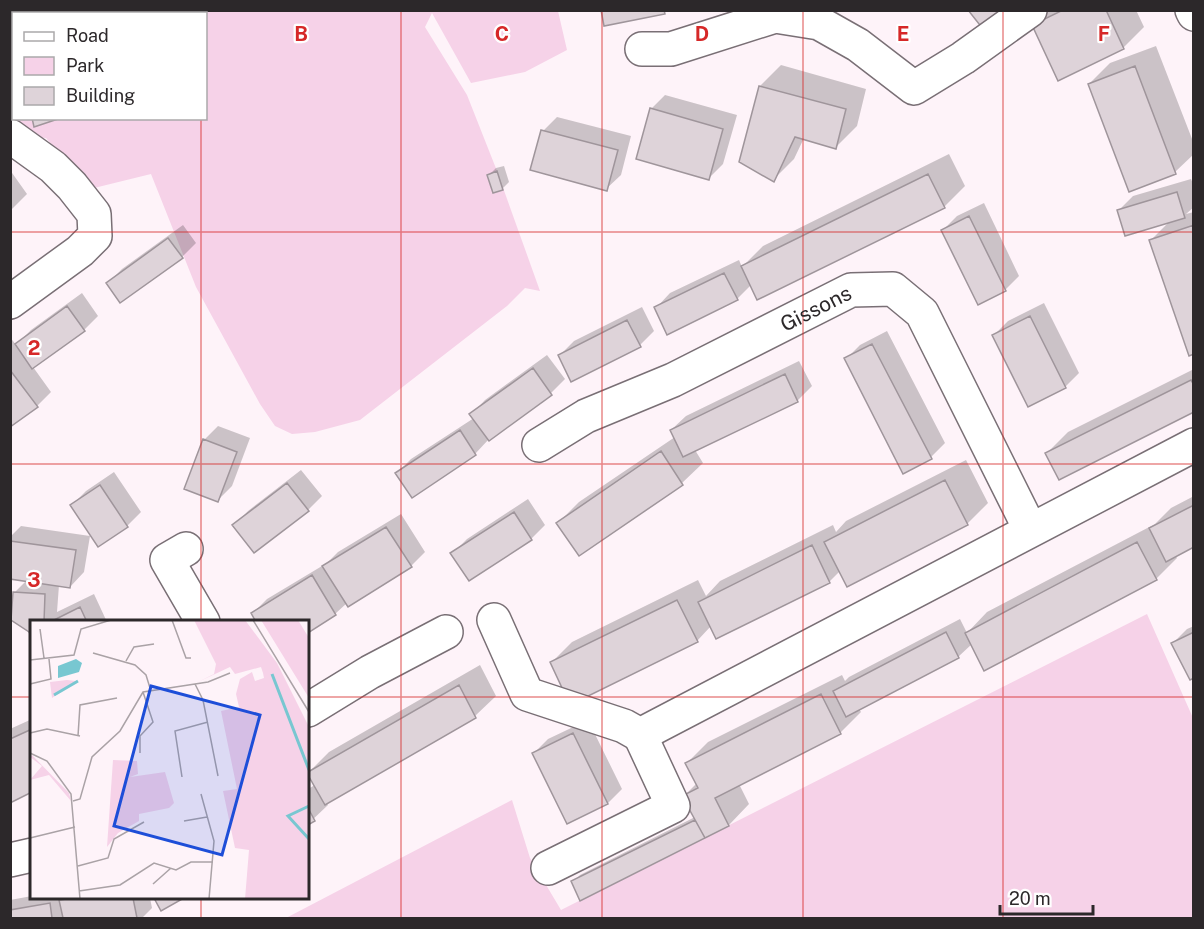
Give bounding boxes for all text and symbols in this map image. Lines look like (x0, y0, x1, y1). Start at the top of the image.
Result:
legend (12, 12, 207, 120)
text: B (294, 22, 308, 46)
text: C (495, 22, 509, 46)
text: D (695, 22, 709, 46)
text: E (897, 22, 909, 46)
text: F (1098, 22, 1110, 46)
text: Road (66, 25, 109, 46)
text: Park (66, 55, 104, 76)
text: Building (66, 85, 135, 106)
street label: Gissons (776, 280, 855, 336)
text: 2 (28, 336, 40, 360)
text: 3 (27, 568, 41, 592)
inset map (30, 620, 309, 899)
scale bar (1000, 878, 1093, 916)
text: 20 m (1009, 888, 1051, 909)

